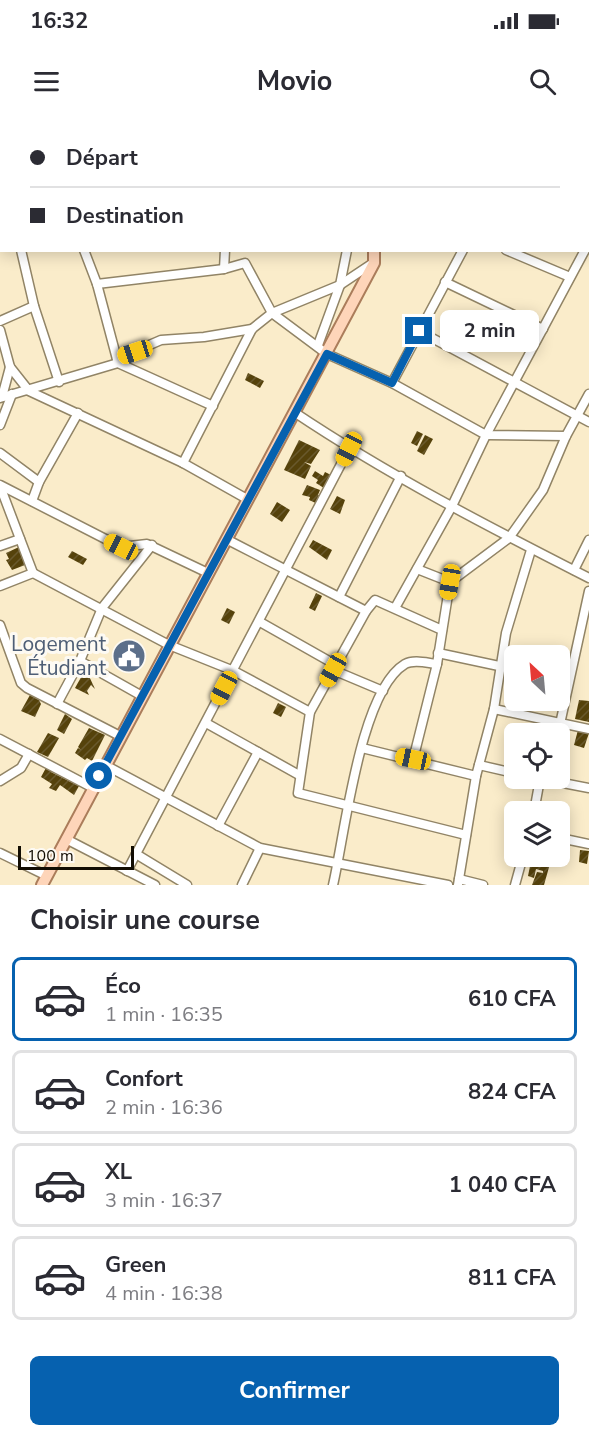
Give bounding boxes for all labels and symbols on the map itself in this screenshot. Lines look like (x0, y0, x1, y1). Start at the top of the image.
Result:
callout: 2 min (440, 310, 539, 352)
route end (405, 317, 432, 344)
car (115, 338, 155, 366)
car (333, 429, 365, 469)
car (101, 531, 141, 563)
car (438, 563, 462, 601)
place label: Logement Étudiant (11, 630, 107, 682)
public building icon: Logement Étudiant (111, 638, 147, 674)
north arrow (504, 645, 570, 711)
car (316, 650, 350, 690)
car (208, 668, 240, 708)
car (394, 746, 432, 772)
route start (85, 762, 112, 789)
scale bar (18, 843, 134, 870)

